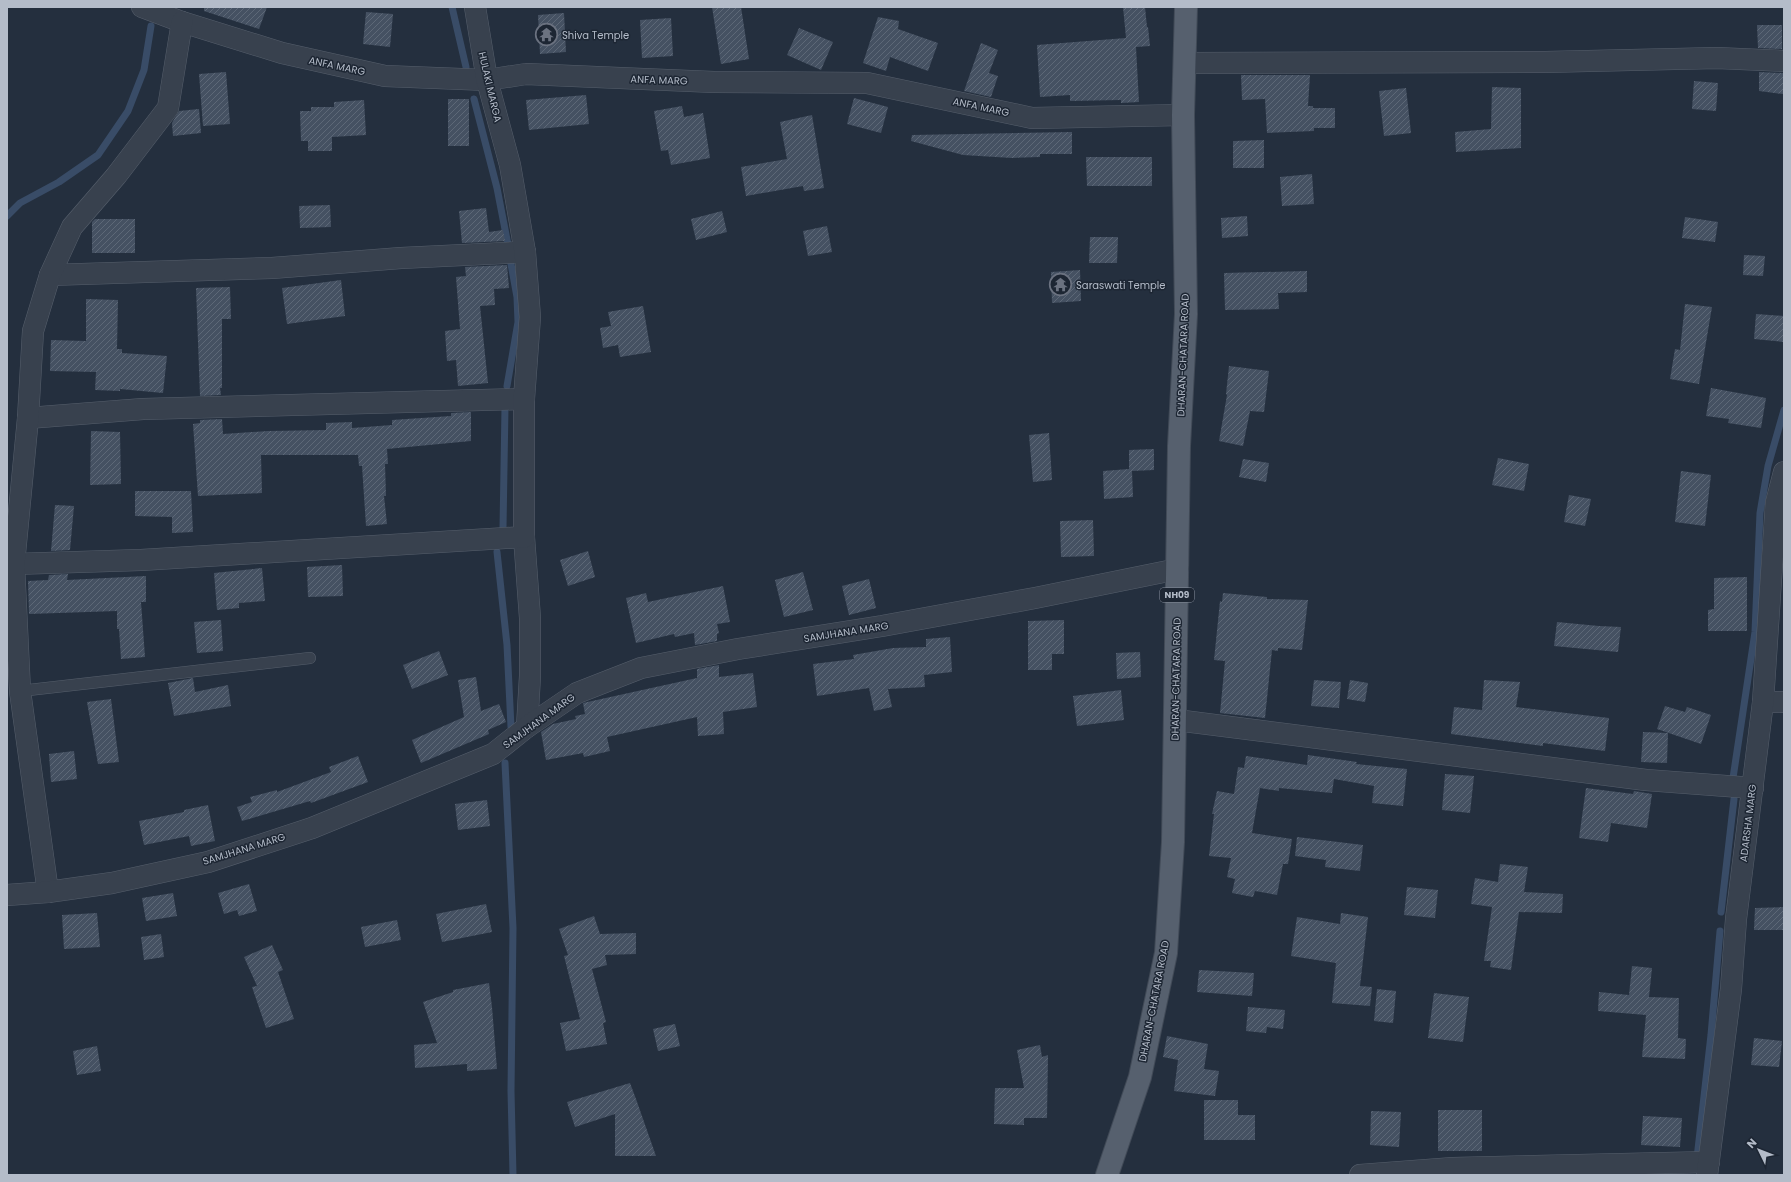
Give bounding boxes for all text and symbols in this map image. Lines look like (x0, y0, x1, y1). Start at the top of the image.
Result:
temple icon: Shiva Temple (533, 22, 559, 48)
place label: Shiva Temple (562, 28, 629, 43)
street label: HULAKI MARGA (475, 50, 505, 124)
street label: ANFA MARG (307, 53, 367, 79)
street label: ANFA MARG (630, 72, 688, 89)
street label: ANFA MARG (951, 94, 1011, 120)
temple icon: Saraswati Temple (1048, 272, 1074, 298)
place label: Saraswati Temple (1076, 278, 1165, 293)
street label: DHARAN-CHATARA ROAD (1173, 293, 1193, 417)
road number: NH09 (1160, 588, 1194, 602)
street label: DHARAN-CHATARA ROAD (1167, 617, 1185, 741)
street label: SAMJHANA MARG (802, 618, 890, 646)
street label: SAMJHANA MARG (500, 690, 578, 752)
street label: ADARSHA MARG (1736, 783, 1760, 863)
street label: SAMJHANA MARG (201, 829, 287, 869)
street label: DHARAN-CHATARA ROAD (1135, 939, 1173, 1063)
north arrow (1739, 1130, 1779, 1170)
text: N (1743, 1135, 1760, 1152)

